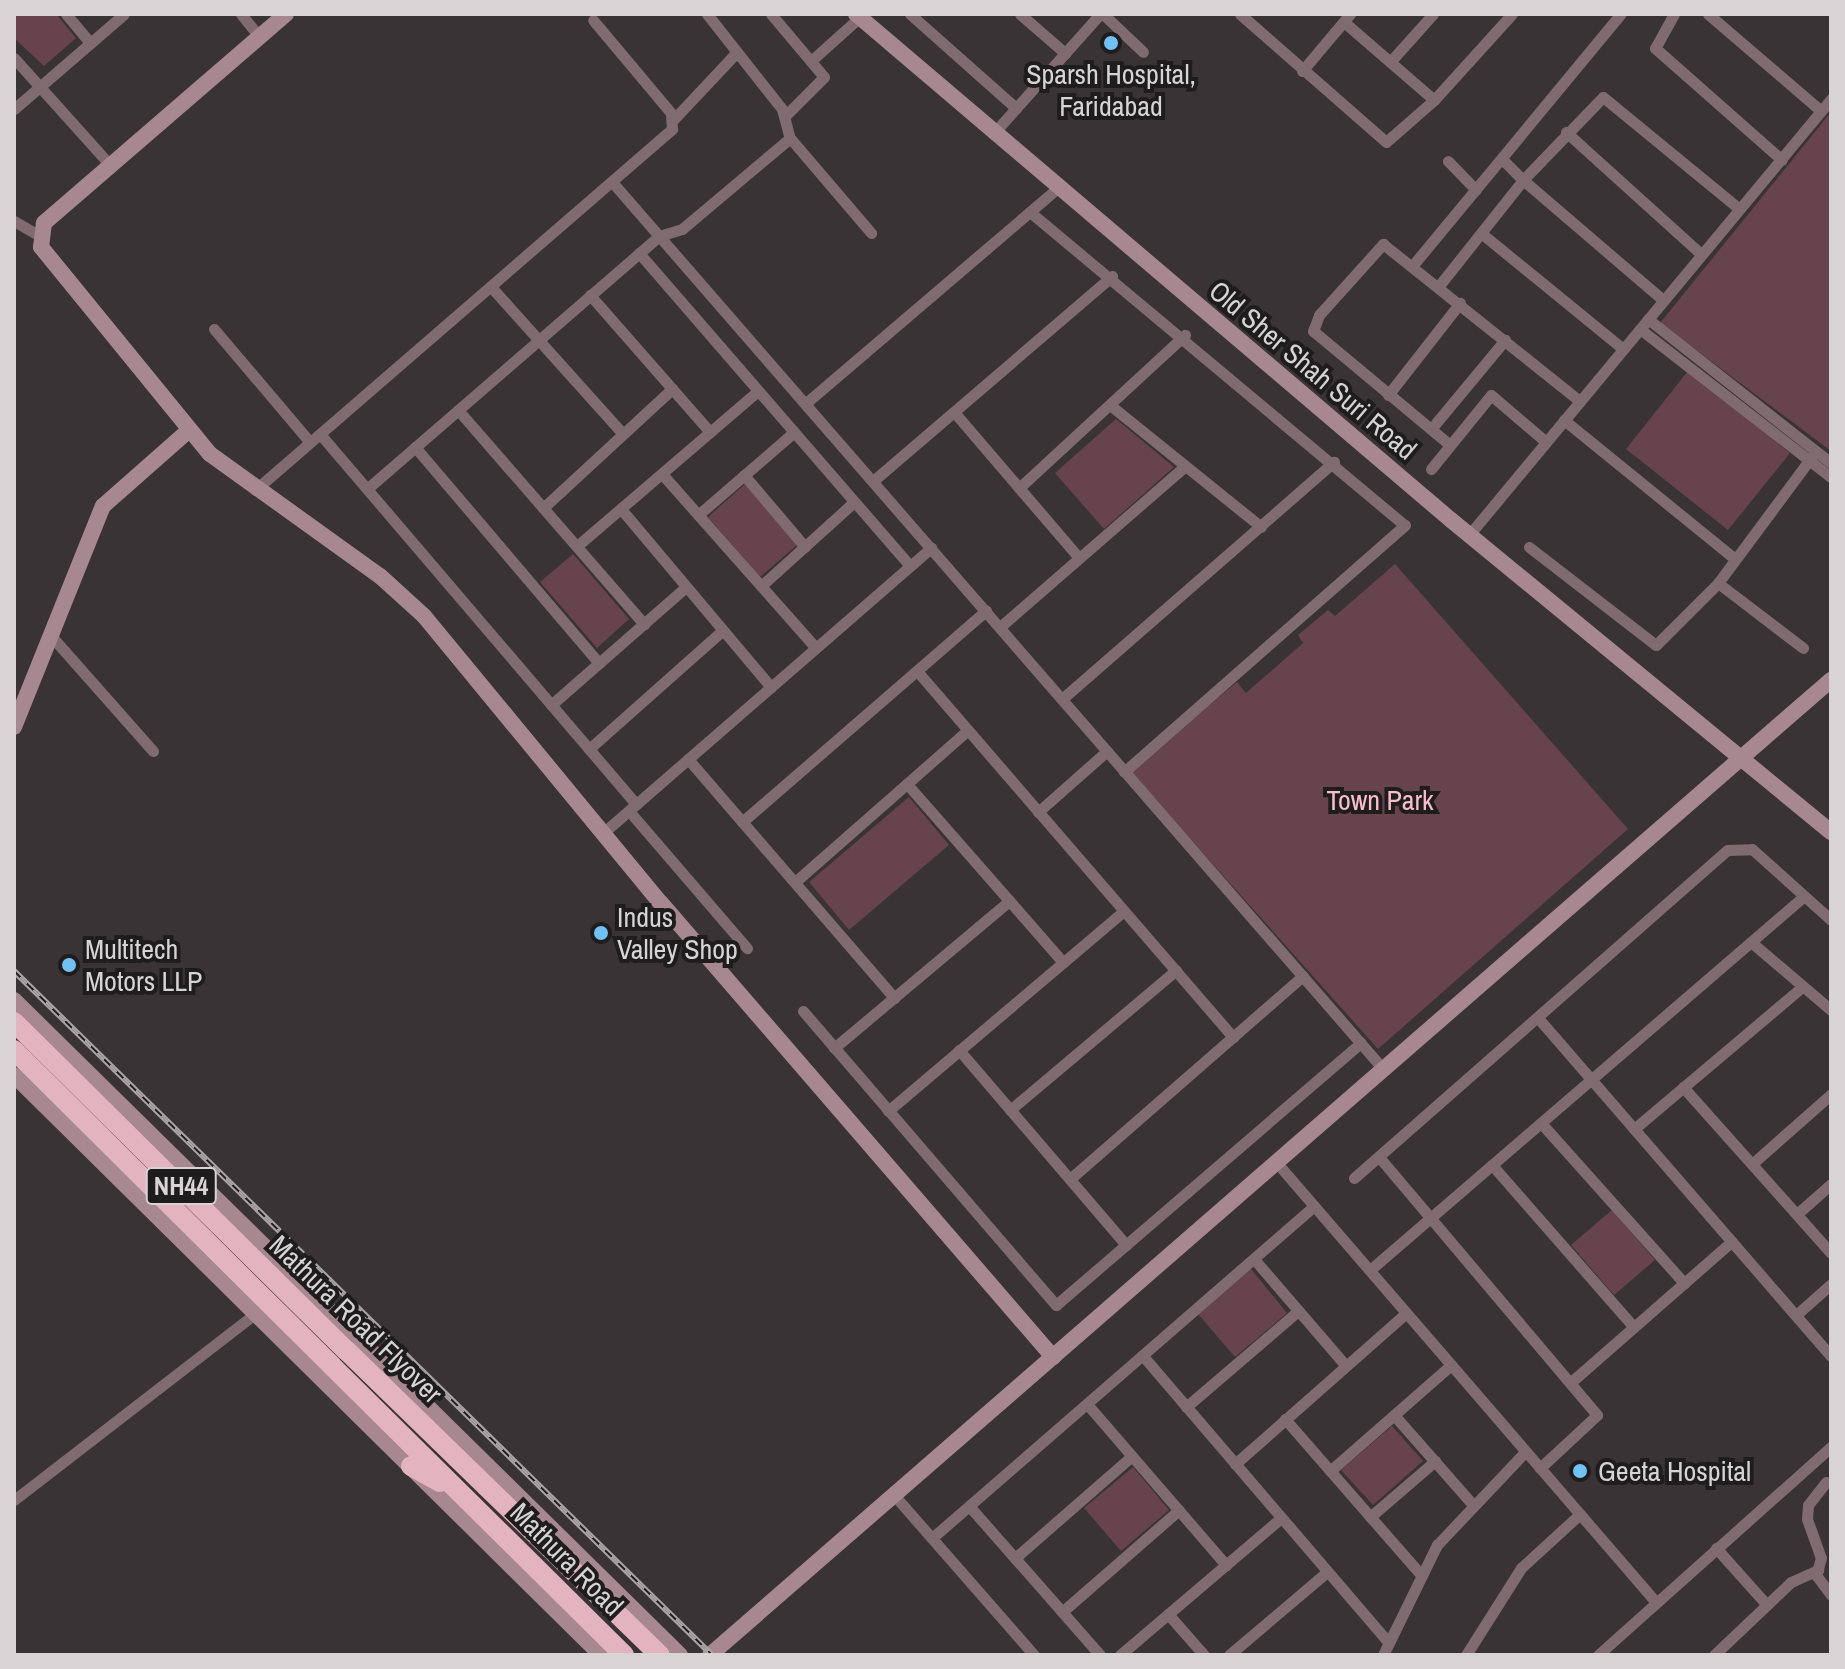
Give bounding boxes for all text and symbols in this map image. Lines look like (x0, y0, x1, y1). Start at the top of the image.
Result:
marker: Sparsh Hospital, Faridabad (1100, 32, 1122, 54)
place label: Sparsh Hospital, Faridabad (1026, 57, 1196, 123)
street label: Old Sher Shah Suri Road (1202, 273, 1424, 467)
park label: Town Park (1326, 783, 1434, 817)
place label: Indus Valley Shop (617, 900, 738, 966)
marker: Indus Valley Shop (592, 924, 610, 942)
place label: Multitech Motors LLP (85, 932, 202, 998)
marker: Multitech Motors LLP (60, 956, 78, 974)
road number: NH44 (145, 1164, 217, 1208)
street label: Mathura Road Flyover (263, 1228, 449, 1410)
place label: Geeta Hospital (1598, 1454, 1751, 1488)
marker: Geeta Hospital (1569, 1460, 1591, 1482)
street label: Mathura Road (504, 1496, 630, 1622)

